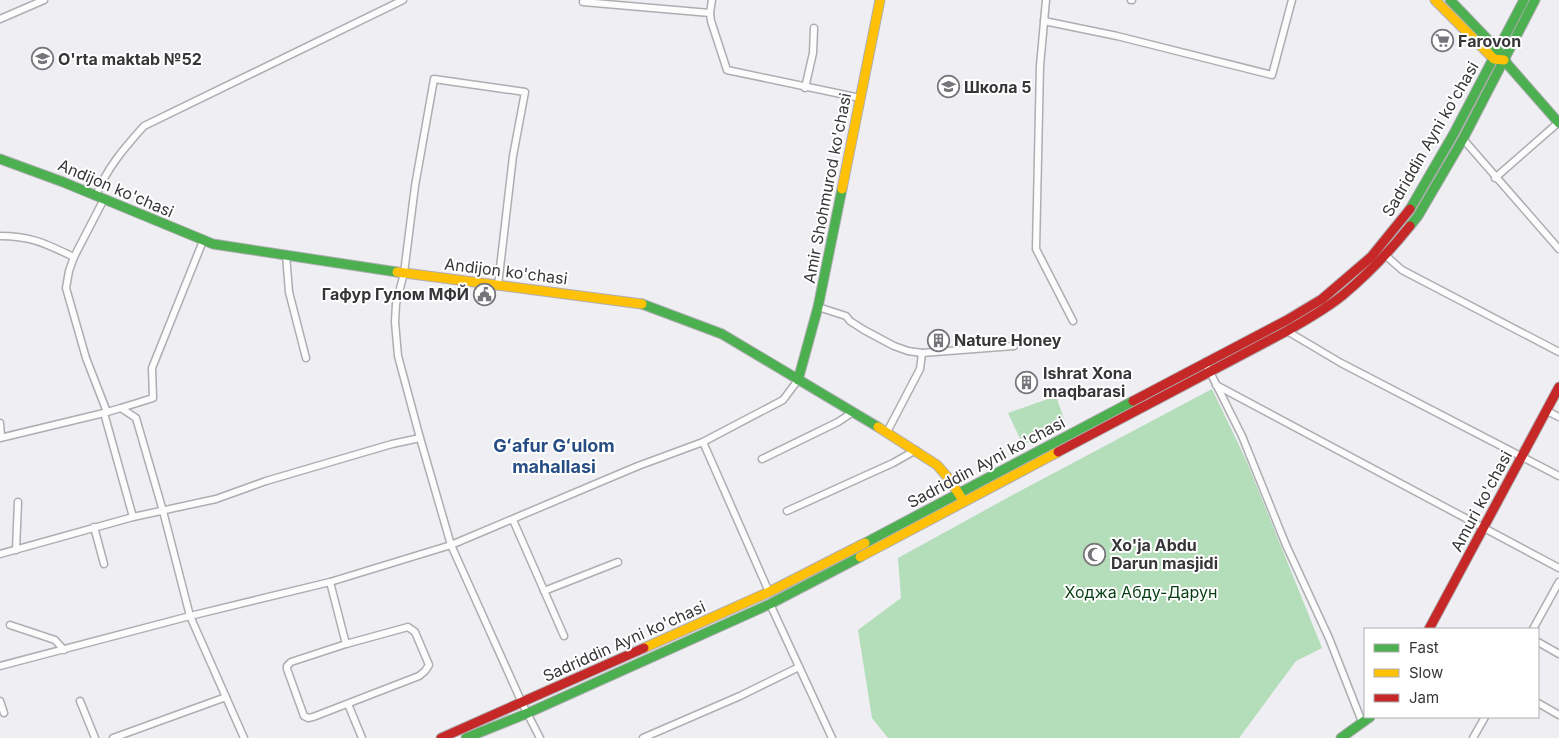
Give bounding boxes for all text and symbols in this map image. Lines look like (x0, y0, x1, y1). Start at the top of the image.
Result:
supermarket icon: Farovon (1430, 29, 1454, 53)
place label: Farovon (1458, 31, 1521, 51)
school or university icon: O'rta maktab №52 (30, 47, 54, 71)
place label: O'rta maktab №52 (58, 49, 202, 69)
street label: Sadriddin Ayni ko'chasi (1377, 58, 1483, 220)
school or university icon: Школа 5 (936, 75, 960, 99)
place label: Школа 5 (964, 77, 1032, 97)
street label: Amir Shohmurod ko'chasi (799, 91, 855, 285)
street label: Andijon ko'chasi (55, 155, 177, 221)
street label: Andijon ko'chasi (443, 254, 569, 288)
public building icon: Гафур Гулом МФЙ (473, 282, 497, 306)
place label: Гафур Гулом МФЙ (322, 284, 469, 304)
building icon: Nature Honey (926, 328, 950, 352)
place label: Nature Honey (954, 330, 1062, 350)
place label: Ishrat Хоnа mаqbаrasi (1043, 363, 1132, 401)
building icon: Ishrat Хоnа mаqbаrasi (1015, 370, 1039, 394)
street label: Sadriddin Ayni ko'chasi (904, 412, 1068, 512)
district label: Gʻafur Gʻulom mahallasi (493, 435, 615, 477)
street label: Amuri ko'chasi (1446, 447, 1516, 555)
place label: Xo'ja Abdu Darun masjidi (1111, 535, 1218, 573)
mosque icon: Xo'ja Abdu Darun masjidi (1083, 542, 1107, 566)
park label: Ходжа Абду-Дарун (1065, 582, 1217, 602)
street label: Sadriddin Ayni ko'chasi (540, 596, 708, 686)
legend (1364, 628, 1539, 718)
text: Fast (1409, 638, 1439, 657)
text: Slow (1409, 663, 1443, 682)
text: Jam (1409, 688, 1439, 707)

